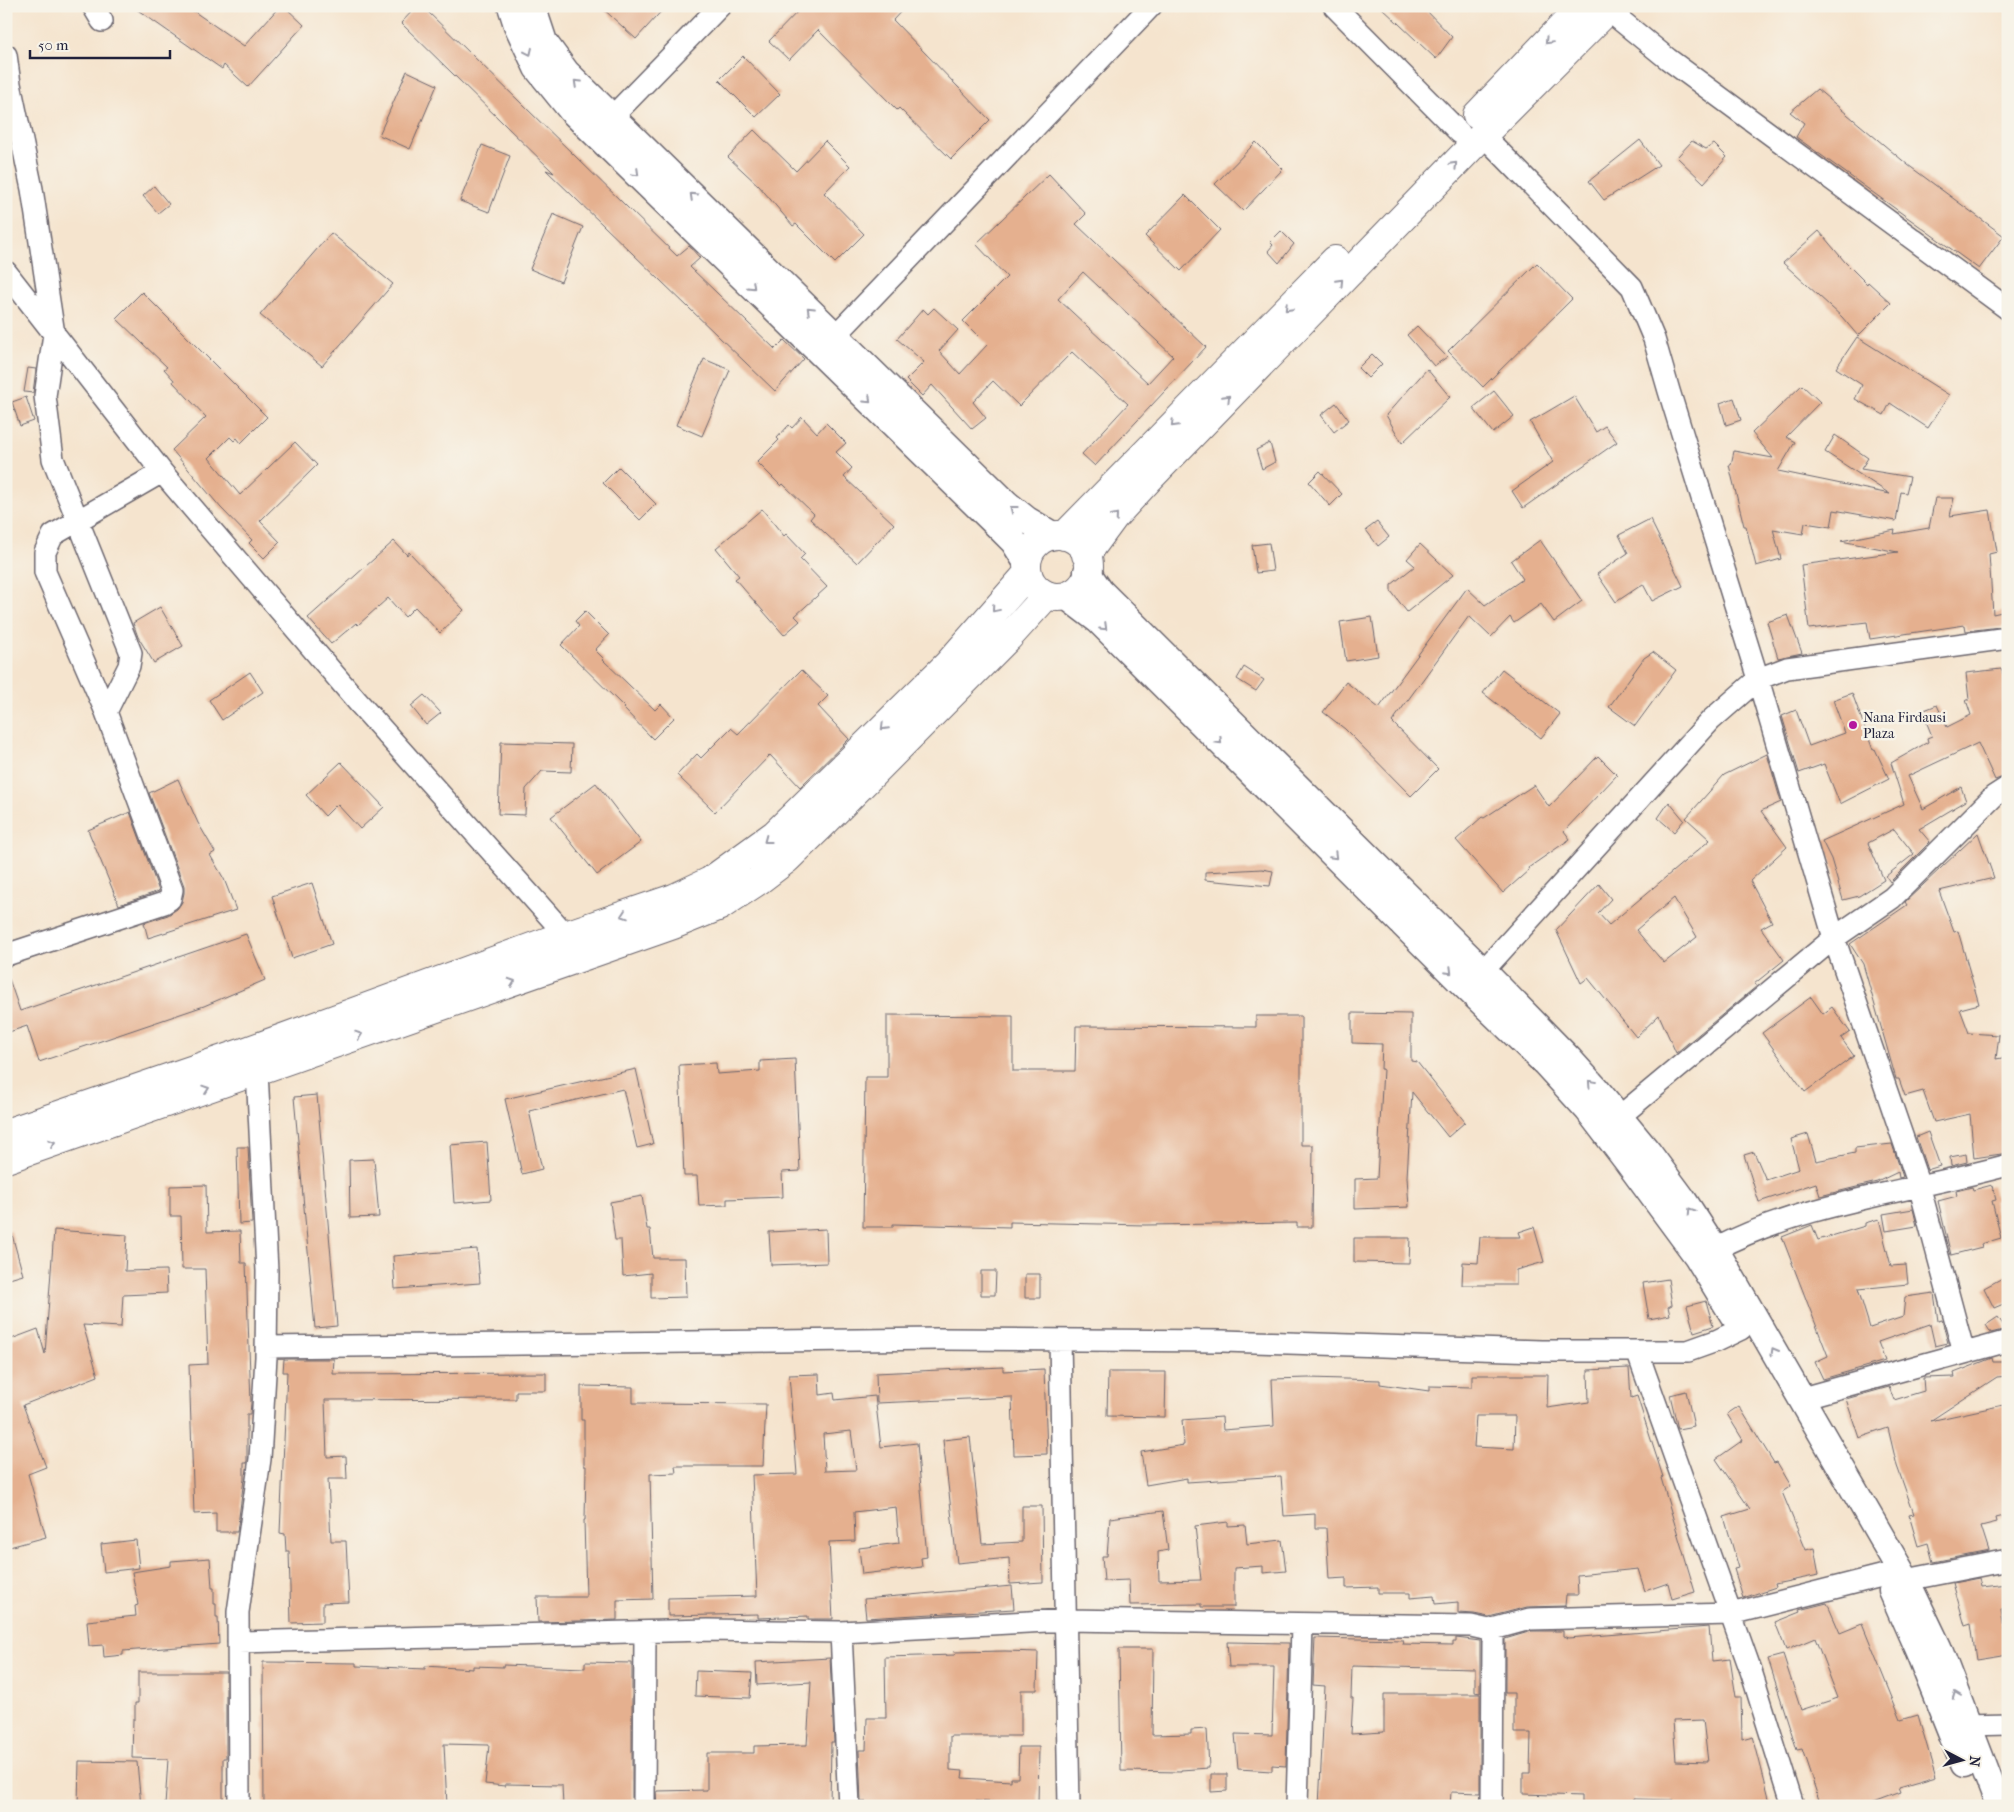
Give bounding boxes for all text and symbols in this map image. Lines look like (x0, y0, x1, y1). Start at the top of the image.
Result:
scale bar (30, 28, 170, 60)
text: 50 m (38, 36, 69, 54)
one-way arrow (1545, 36, 1554, 45)
one-way arrow (523, 47, 533, 56)
one-way arrow (574, 80, 583, 89)
one-way arrow (1448, 162, 1457, 171)
one-way arrow (630, 167, 639, 176)
one-way arrow (690, 193, 699, 202)
one-way arrow (1334, 278, 1343, 287)
one-way arrow (746, 280, 755, 289)
one-way arrow (1285, 302, 1294, 311)
one-way arrow (806, 307, 815, 316)
one-way arrow (863, 394, 872, 403)
one-way arrow (1221, 395, 1230, 404)
one-way arrow (1171, 418, 1180, 427)
one-way arrow (1010, 506, 1019, 515)
one-way arrow (1110, 513, 1119, 522)
one-way arrow (992, 603, 1001, 612)
one-way arrow (1098, 621, 1107, 630)
place label: Nana Firdausi Plaza (1863, 709, 1946, 742)
marker: Nana Firdausi Plaza (1847, 719, 1859, 731)
one-way arrow (880, 721, 889, 730)
one-way arrow (1213, 735, 1222, 744)
one-way arrow (763, 834, 773, 843)
one-way arrow (1328, 850, 1337, 859)
one-way arrow (621, 909, 629, 919)
one-way arrow (1444, 965, 1453, 974)
one-way arrow (508, 978, 516, 988)
one-way arrow (354, 1031, 363, 1041)
one-way arrow (1588, 1080, 1597, 1089)
one-way arrow (201, 1085, 209, 1095)
one-way arrow (48, 1138, 56, 1148)
one-way arrow (1687, 1208, 1697, 1217)
one-way arrow (1770, 1347, 1780, 1356)
one-way arrow (1952, 1691, 1963, 1700)
north arrow (1936, 1734, 1986, 1784)
text: N (1965, 1755, 1983, 1768)

